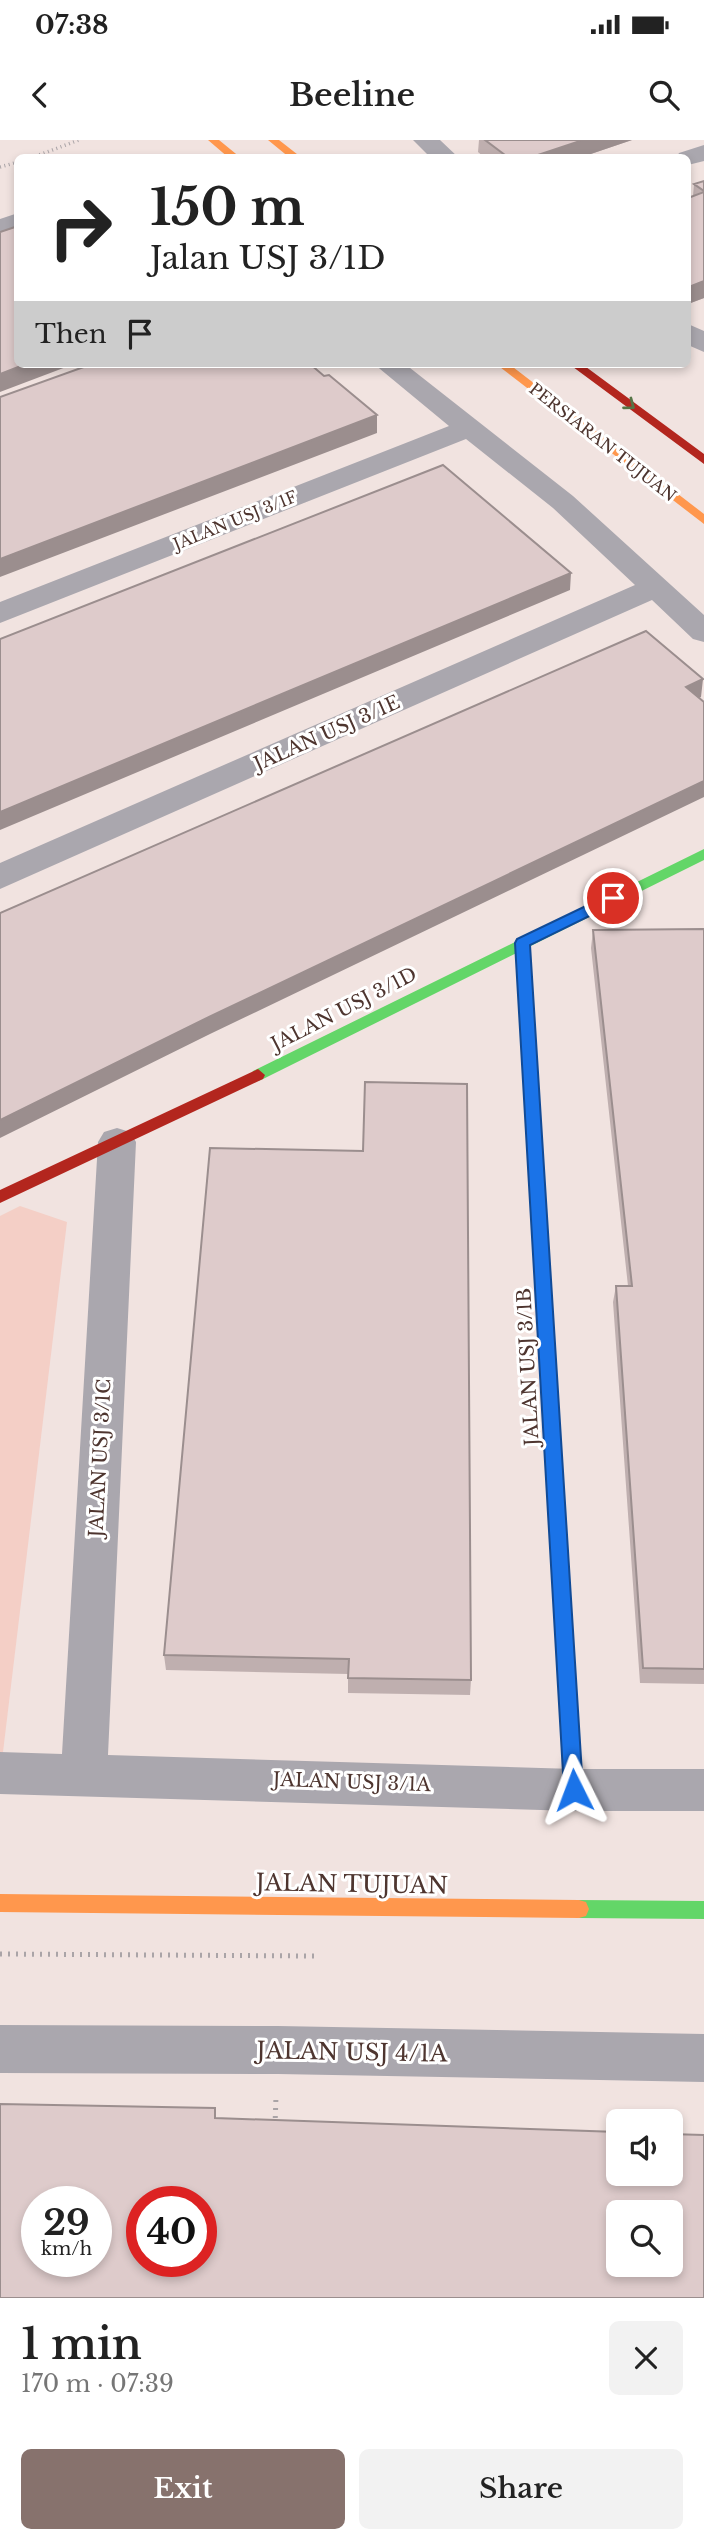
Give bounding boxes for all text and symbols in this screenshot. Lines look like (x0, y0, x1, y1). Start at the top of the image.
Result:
text: 07:38 (35, 9, 109, 41)
text: Beeline (289, 75, 415, 115)
icon: back (21, 76, 59, 114)
icon: search (645, 76, 683, 114)
text: 150 m (150, 177, 305, 238)
icon: right (35, 182, 126, 273)
text: Jalan USJ 3/1D (150, 238, 385, 278)
icon: arrive (121, 315, 159, 353)
text: Then (35, 318, 107, 350)
street label: PERSIARAN TUJUAN (526, 378, 680, 506)
one-way arrow (622, 396, 635, 409)
street label: JALAN USJ 3/1F (168, 486, 300, 555)
street label: JALAN USJ 3/1E (248, 691, 403, 777)
pin (583, 868, 643, 928)
icon: arrive (594, 879, 632, 917)
street label: JALAN USJ 3/1D (265, 962, 421, 1057)
street label: JALAN USJ 3/1B (512, 1288, 544, 1449)
street label: JALAN USJ 3/1C (84, 1378, 116, 1541)
position arrow (537, 1753, 611, 1827)
street label: JALAN USJ 3/1A (270, 1768, 432, 1796)
street label: JALAN TUJUAN (253, 1868, 448, 1900)
street label: JALAN USJ 4/1A (253, 2036, 449, 2068)
map controls (606, 2109, 683, 2277)
button: sound (606, 2109, 683, 2186)
speed limit sign: 40 (126, 2186, 217, 2277)
button: search (606, 2200, 683, 2277)
text: 29 (43, 2201, 90, 2244)
text: km/h (41, 2238, 92, 2260)
text: 1 min (21, 2318, 142, 2370)
button: close (609, 2321, 683, 2395)
text: 170 m · 07:39 (21, 2370, 174, 2398)
button: Exit (21, 2449, 345, 2529)
button: Share (359, 2449, 683, 2529)

